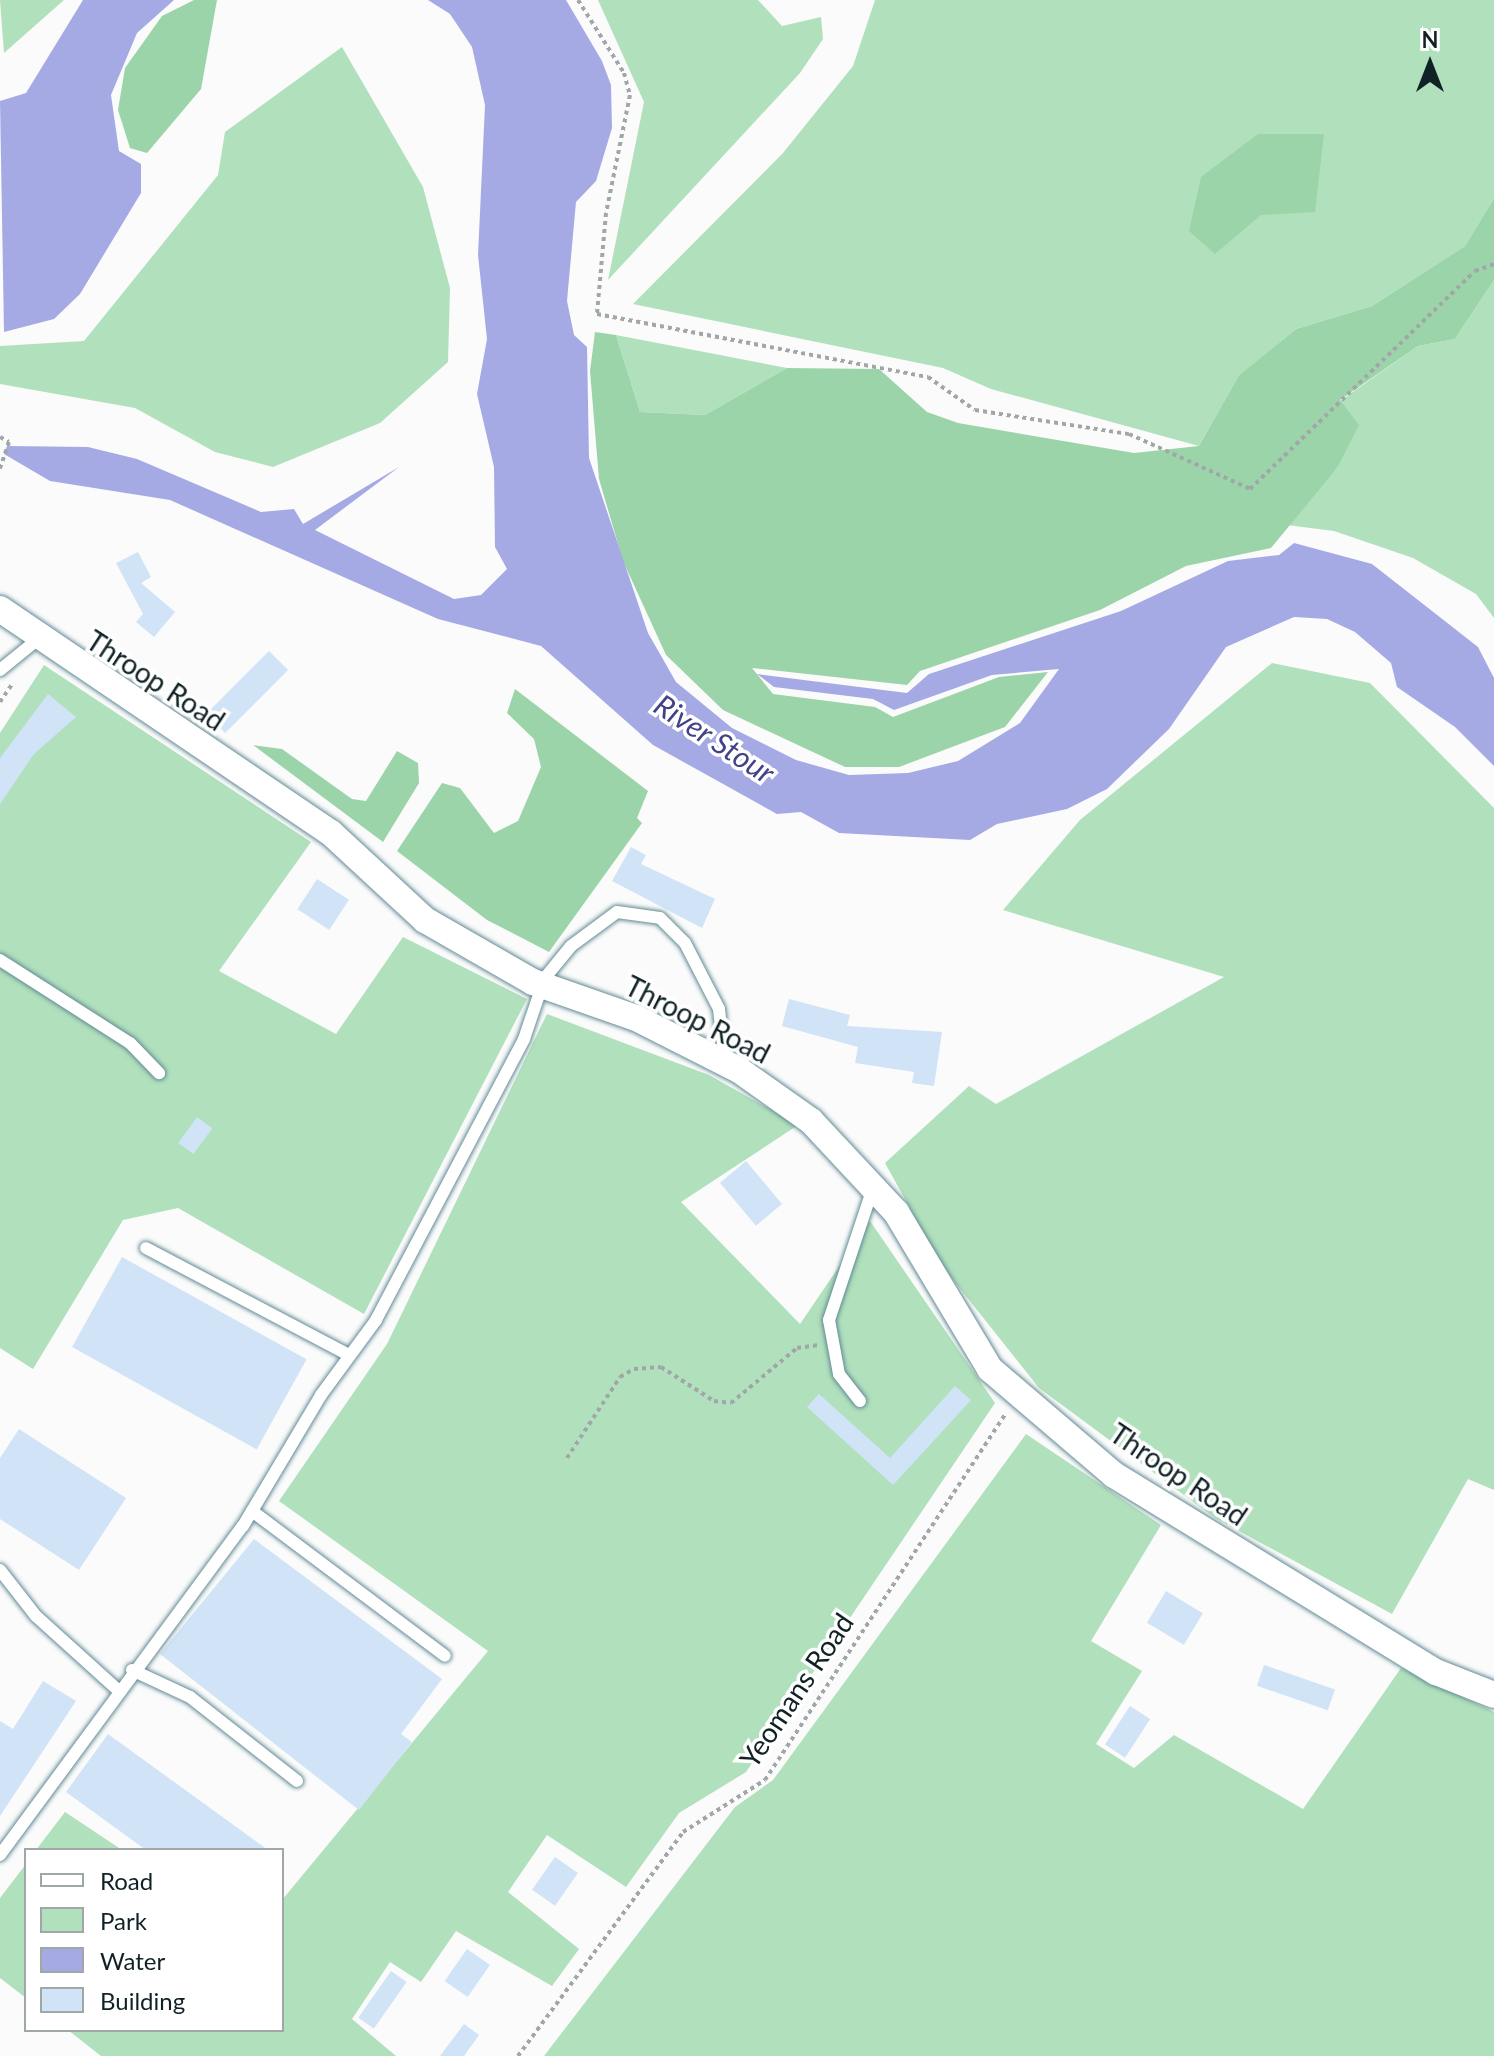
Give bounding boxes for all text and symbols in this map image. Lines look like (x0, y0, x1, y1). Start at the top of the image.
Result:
north arrow (1390, 24, 1470, 104)
text: N (1422, 26, 1438, 53)
street label: Throop Road (80, 623, 232, 737)
water label: River Stour (648, 686, 782, 790)
street label: Throop Road (620, 968, 776, 1070)
street label: Throop Road (1104, 1416, 1254, 1532)
street label: Yeomans Road (732, 1606, 860, 1774)
legend (24, 1848, 284, 2032)
text: Road (100, 1866, 153, 1895)
text: Park (100, 1906, 147, 1935)
text: Water (100, 1946, 165, 1975)
text: Building (100, 1986, 185, 2015)

